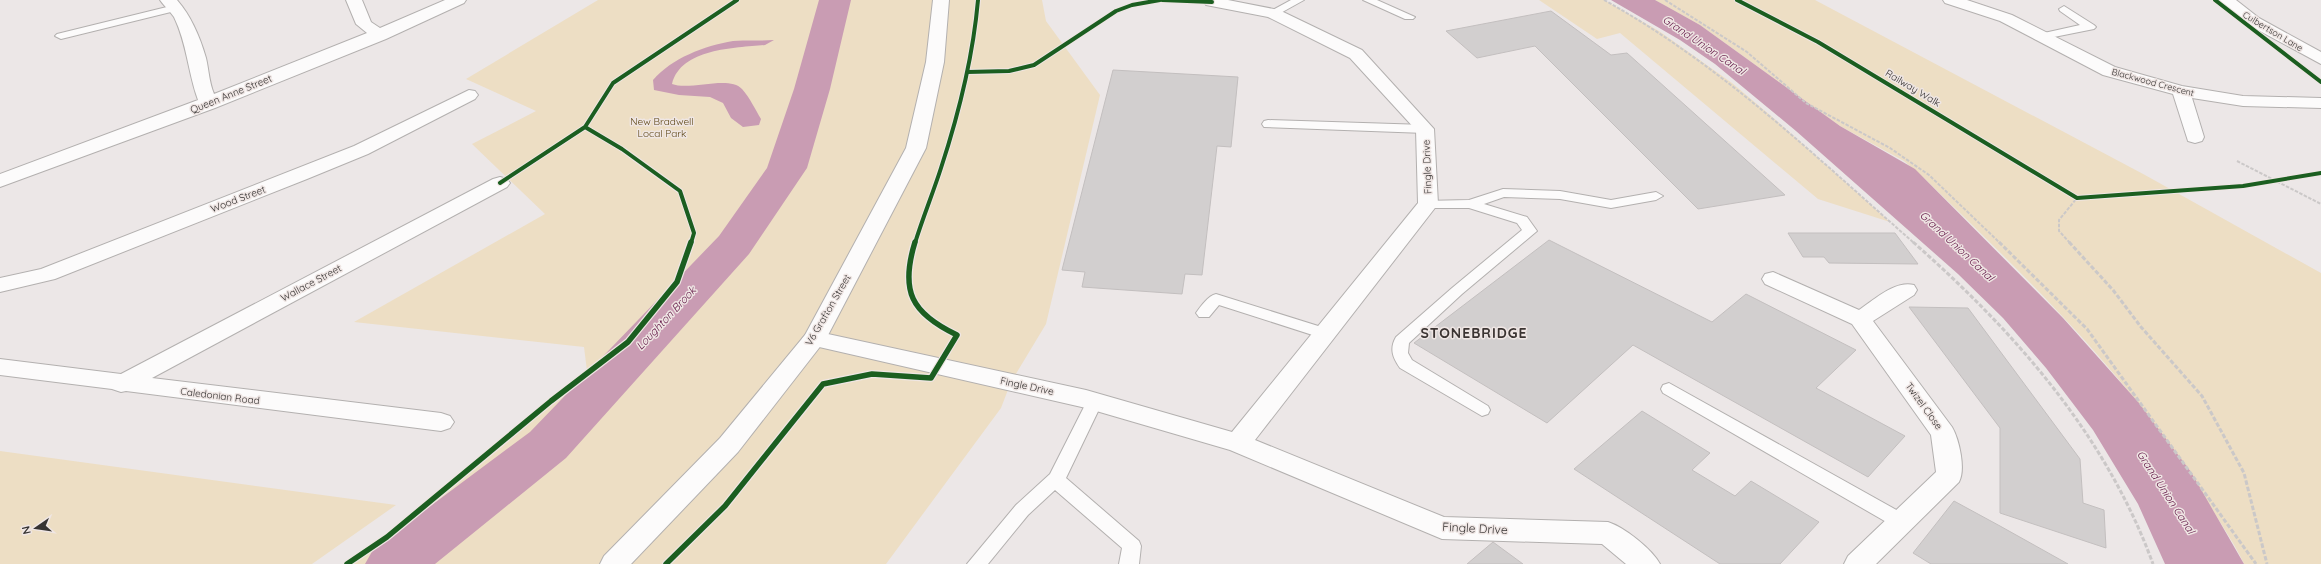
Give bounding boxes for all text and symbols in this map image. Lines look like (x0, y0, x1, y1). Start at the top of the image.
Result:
street label: Culbertson Lane (2241, 9, 2305, 53)
water label: Grand Union Canal (1660, 12, 1749, 79)
street label: Railway Walk (1883, 66, 1943, 110)
street label: Blackwood Crescent (2111, 66, 2195, 98)
street label: Queen Anne Street (188, 71, 274, 116)
park label: New Bradwell Local Park (630, 115, 694, 140)
street label: Fingle Drive (1420, 139, 1434, 194)
street label: Wood Street (209, 182, 268, 215)
water label: Grand Union Canal (1917, 208, 1998, 285)
street label: Wallace Street (278, 261, 344, 305)
street label: V6 Grafton Street (802, 271, 854, 348)
water label: Loughton Brook (633, 283, 700, 353)
district label: STONEBRIDGE (1420, 324, 1528, 342)
street label: Fingle Drive (999, 374, 1055, 398)
street label: Twizel Close (1903, 380, 1946, 432)
street label: Caledonian Road (180, 385, 260, 407)
water label: Grand Union Canal (2134, 448, 2199, 537)
north arrow (16, 508, 56, 548)
street label: Fingle Drive (1442, 519, 1508, 537)
text: N (19, 525, 34, 536)

